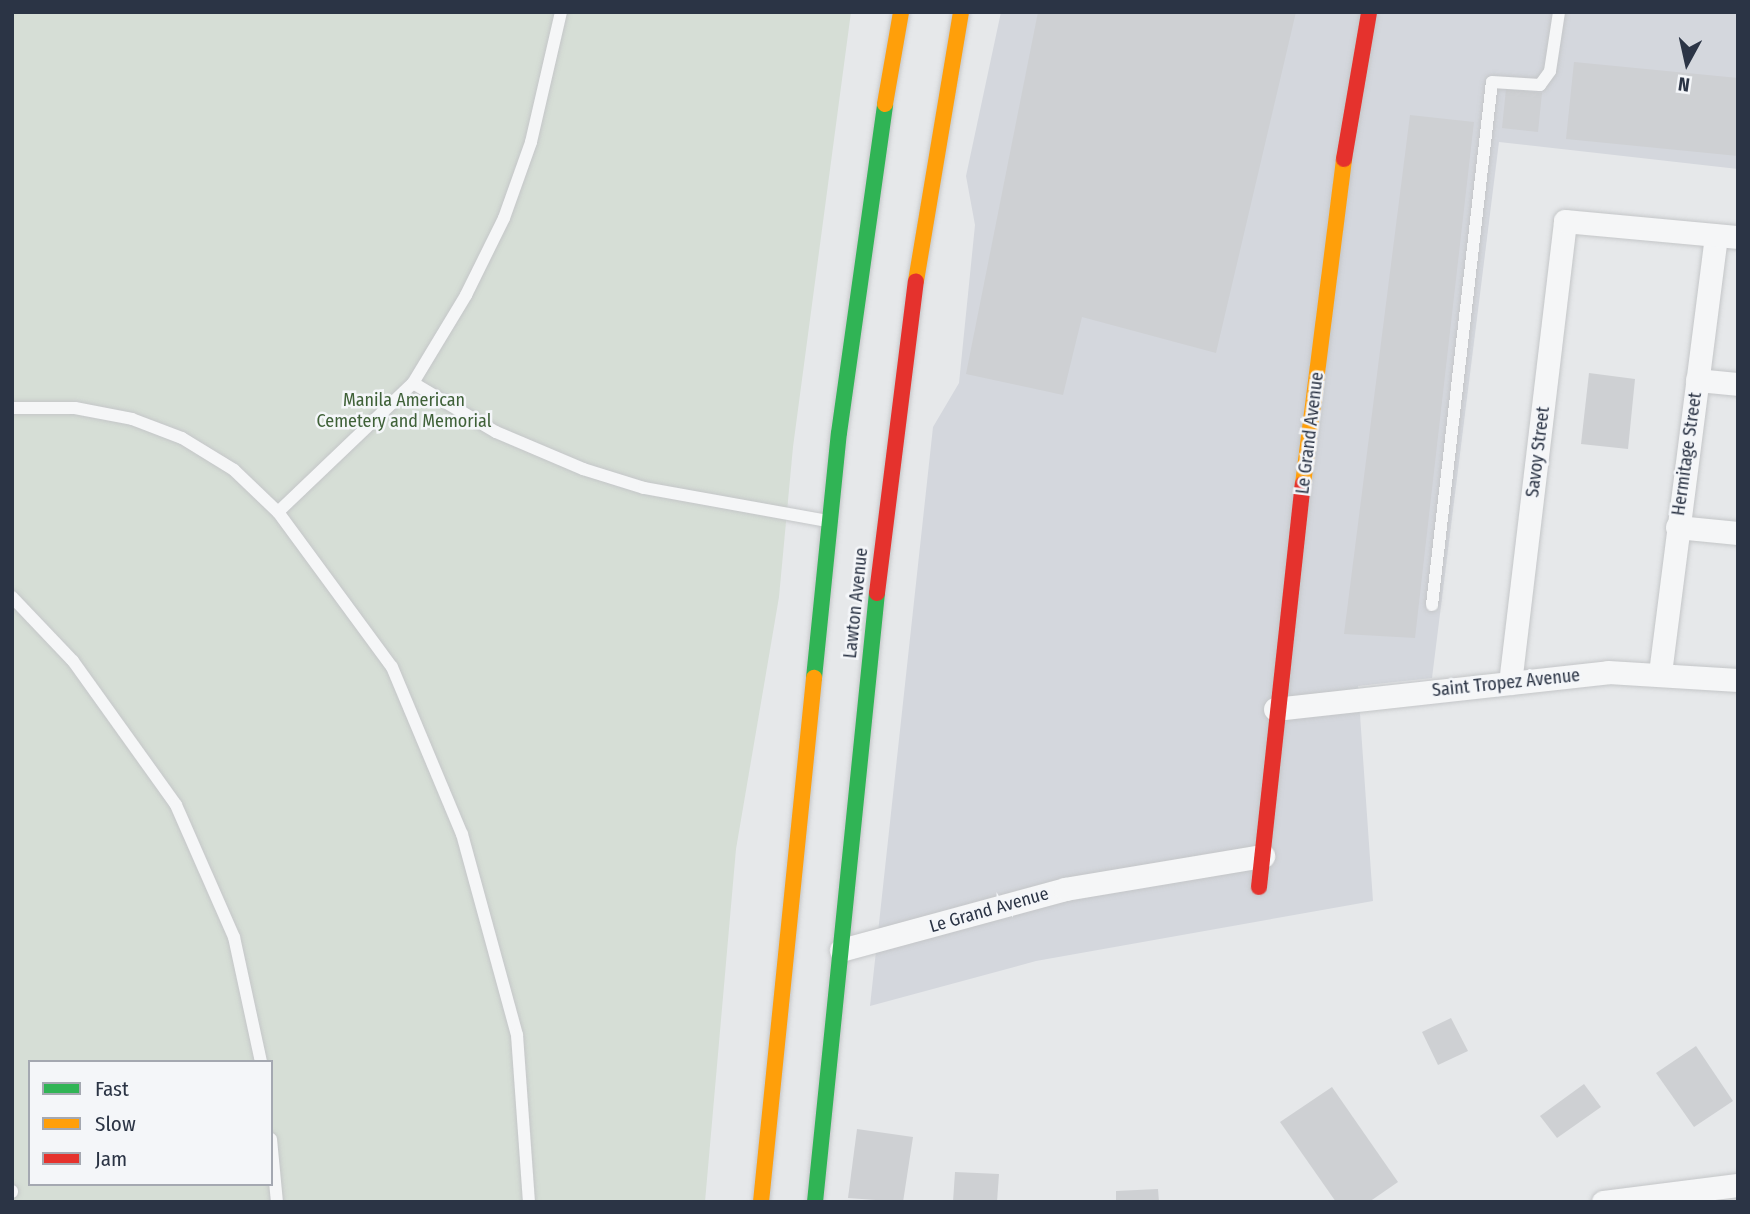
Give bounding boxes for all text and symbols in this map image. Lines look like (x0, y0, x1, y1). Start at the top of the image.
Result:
north arrow (1652, 28, 1722, 98)
text: N (1677, 72, 1691, 96)
street label: Le Grand Avenue (1292, 371, 1328, 495)
park label: Manila American Cemetery and Memorial (317, 390, 491, 432)
street label: Hermitage Street (1668, 391, 1706, 517)
street label: Savoy Street (1522, 405, 1554, 499)
street label: Lawton Avenue (839, 547, 873, 659)
street label: Saint Tropez Avenue (1431, 664, 1581, 702)
street label: Le Grand Avenue (927, 883, 1051, 937)
legend (28, 1060, 273, 1186)
text: Fast (95, 1076, 129, 1102)
text: Slow (95, 1111, 136, 1137)
text: Jam (95, 1146, 127, 1172)

